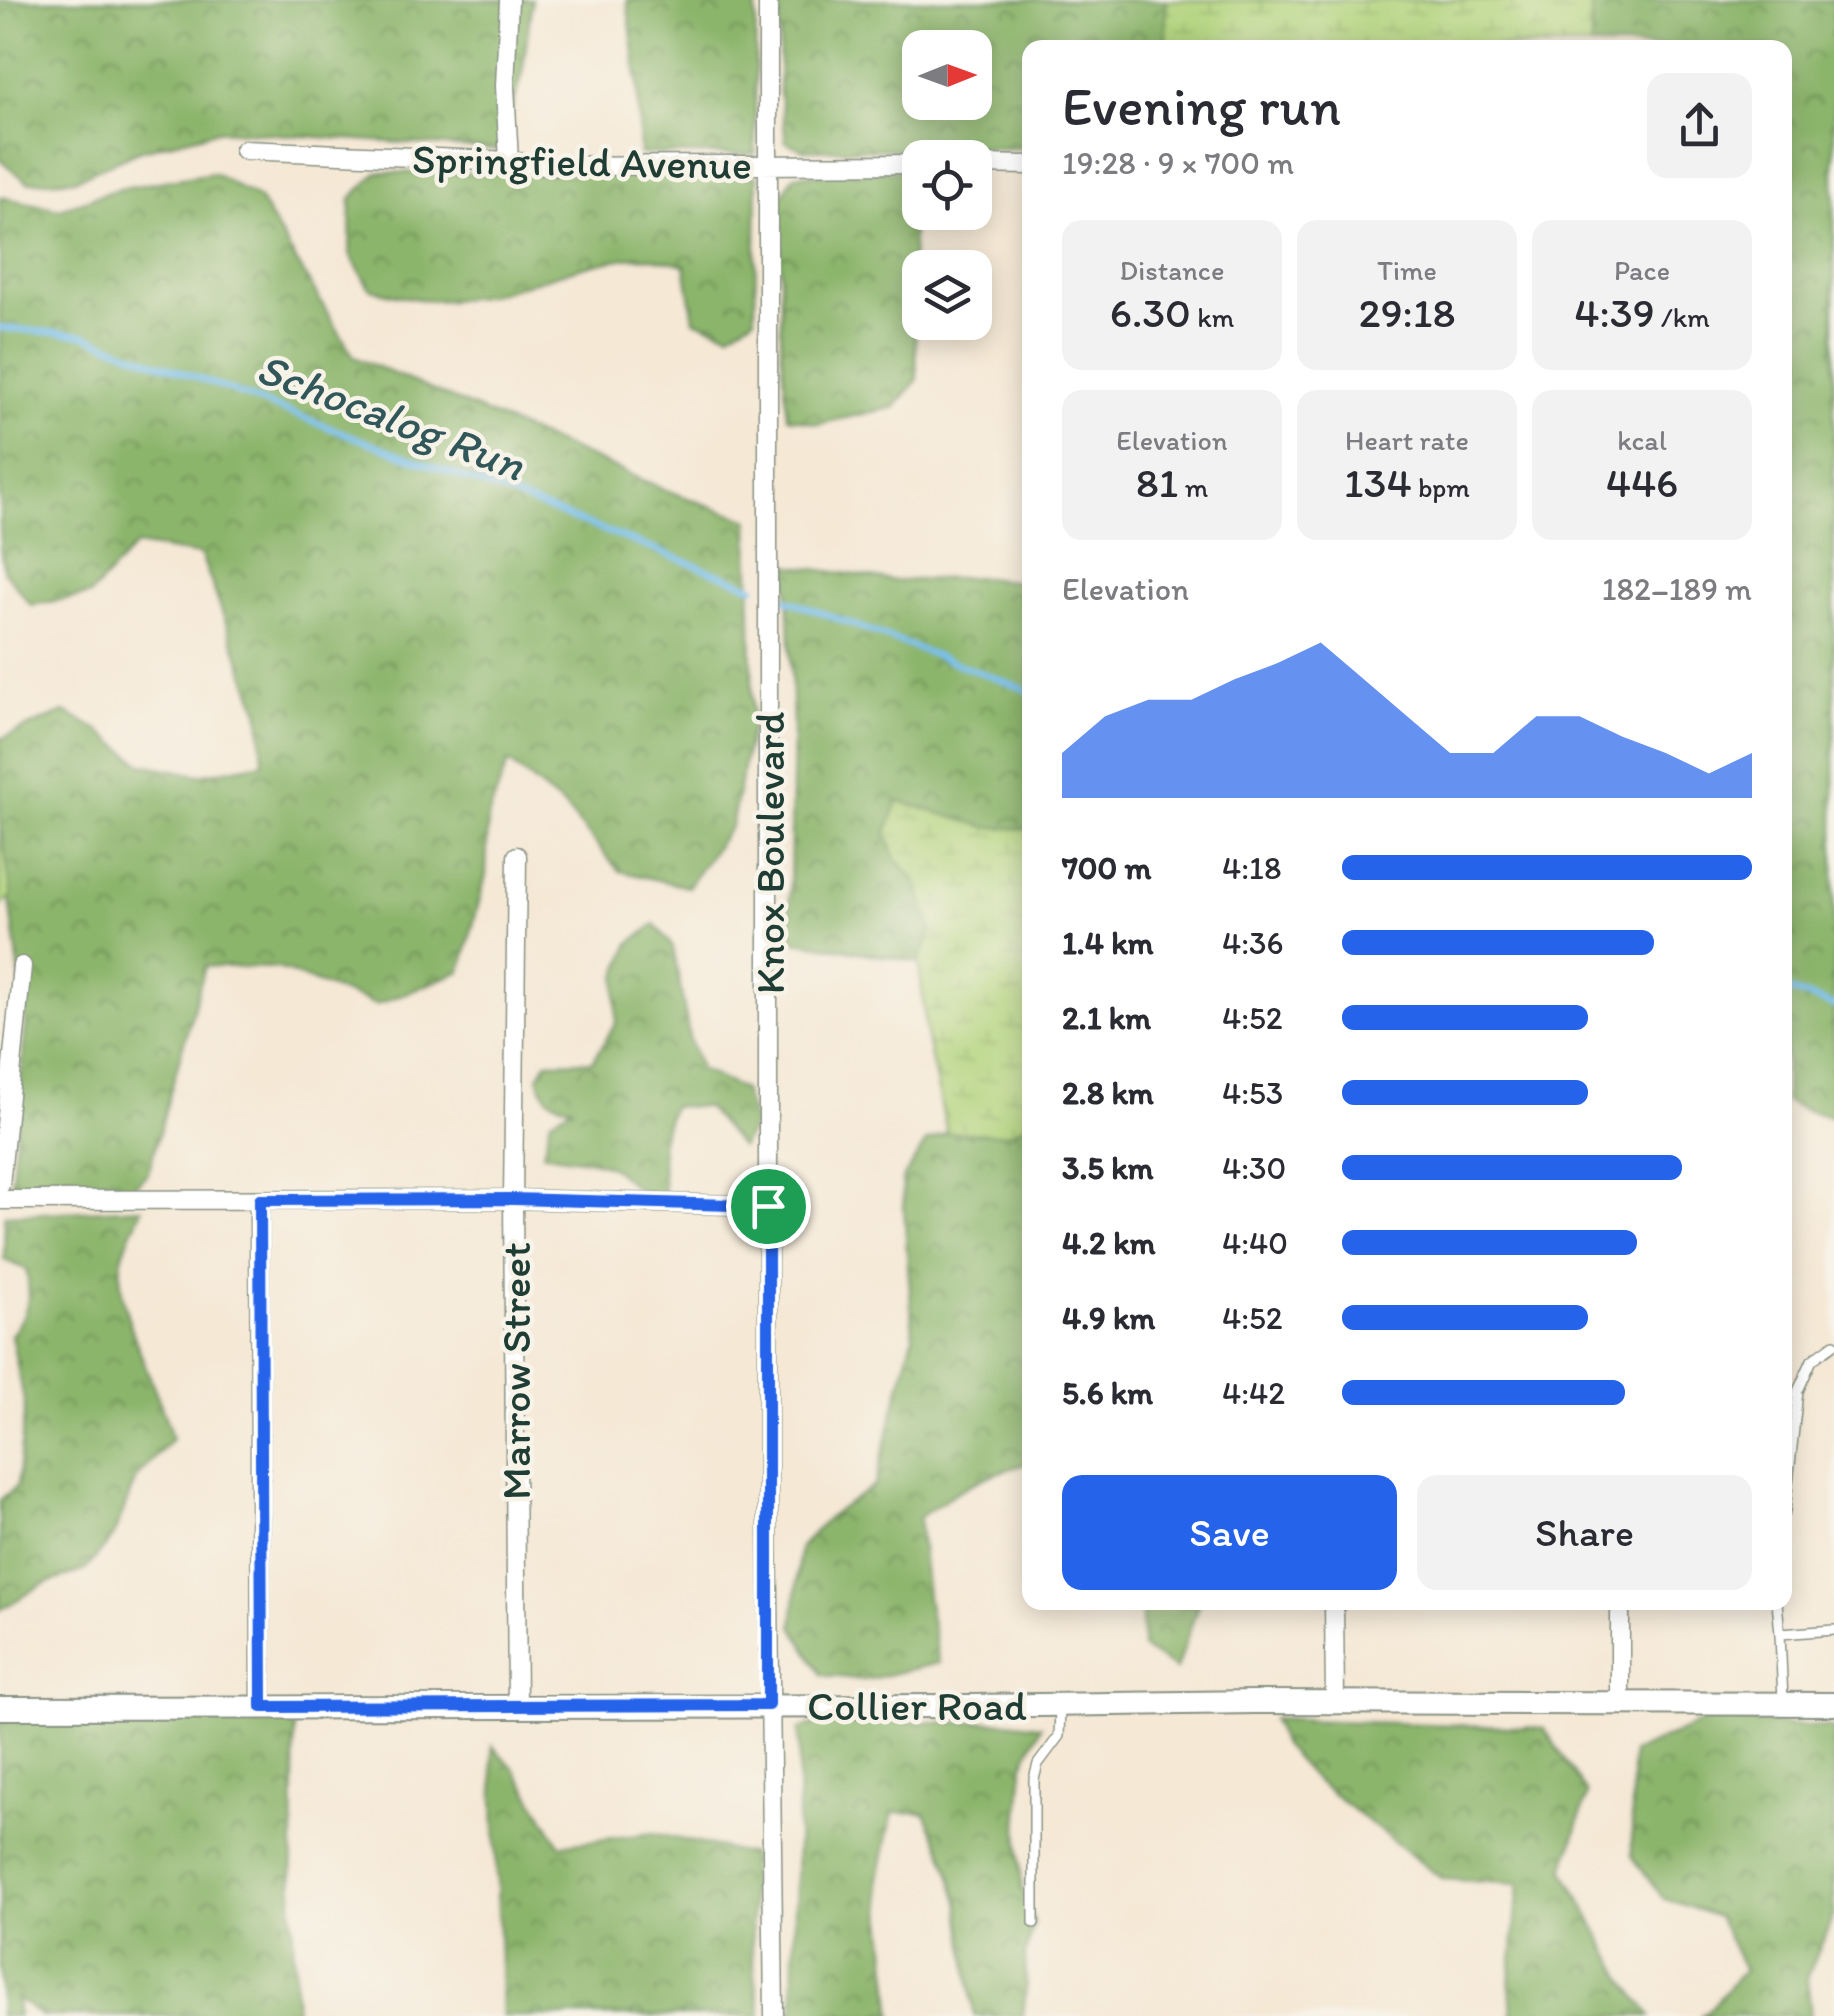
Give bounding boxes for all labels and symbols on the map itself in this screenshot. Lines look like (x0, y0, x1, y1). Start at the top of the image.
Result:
north arrow (902, 30, 992, 120)
street label: Springfield Avenue (412, 133, 752, 190)
water label: Schocalog Run (250, 340, 533, 492)
street label: Knox Boulevard (744, 711, 795, 994)
pin (726, 1164, 811, 1249)
street label: Marrow Street (490, 1242, 541, 1500)
street label: Collier Road (807, 1680, 1027, 1731)

